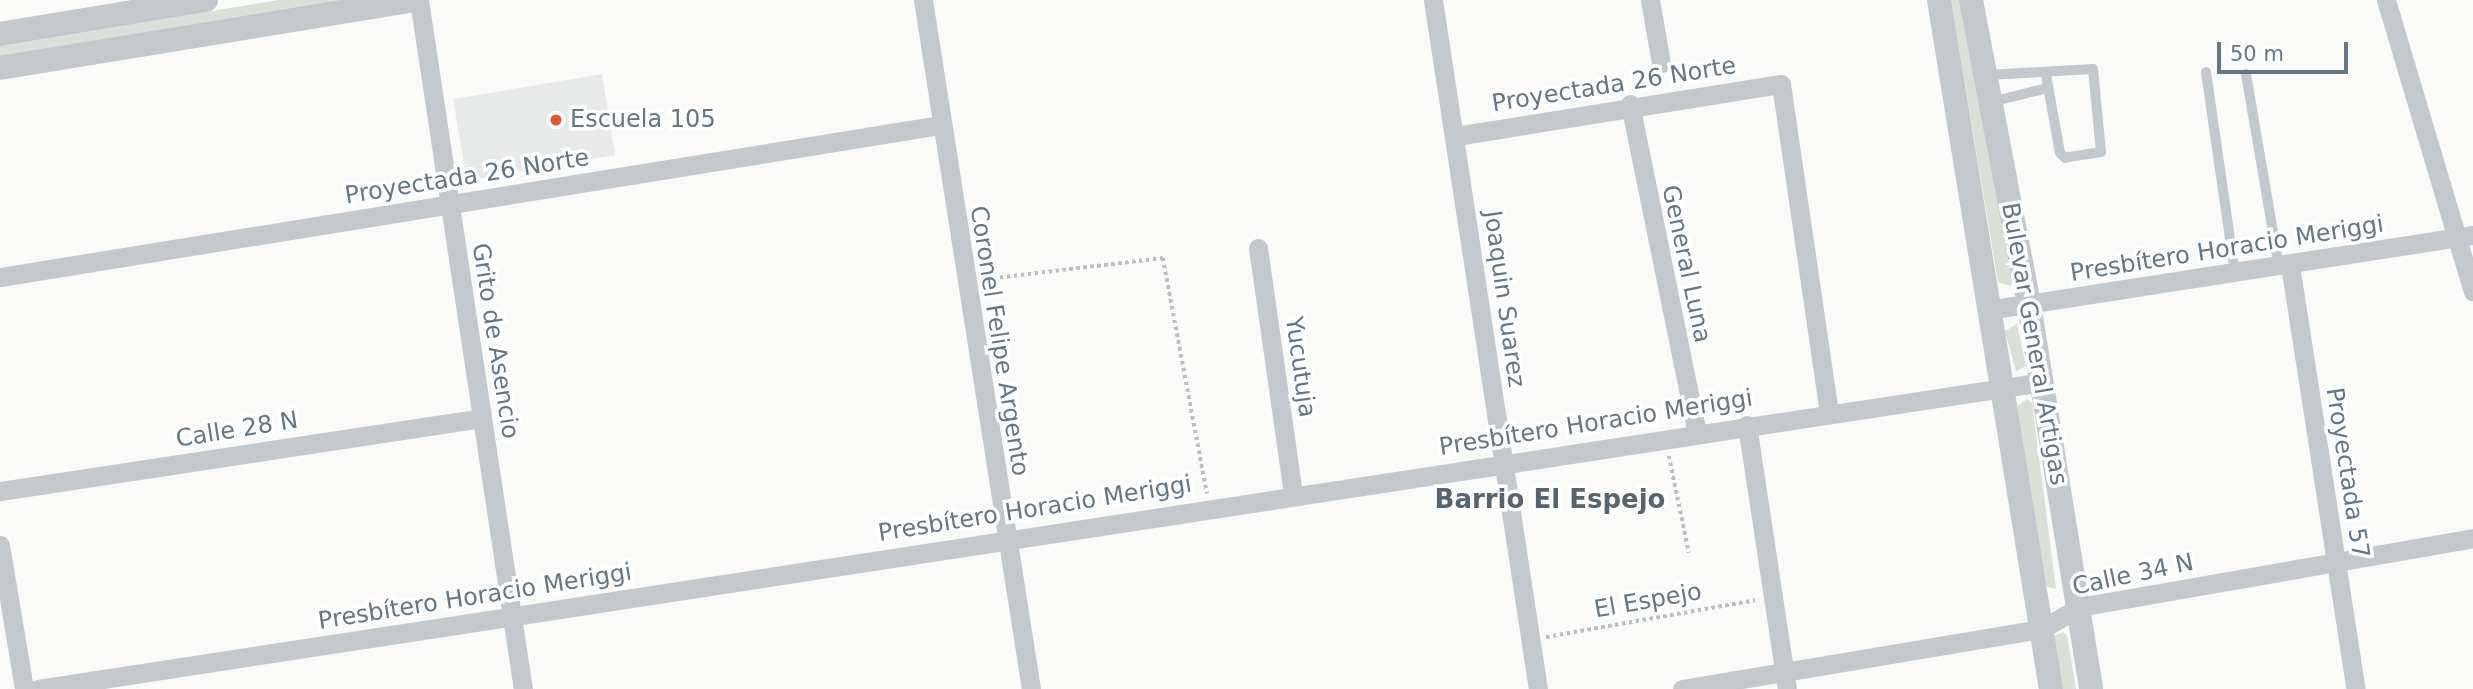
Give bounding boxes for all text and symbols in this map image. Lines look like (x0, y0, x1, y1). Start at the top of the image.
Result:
scale bar (2221, 28, 2352, 72)
text: 50 m (2230, 42, 2284, 66)
street label: Proyectada 26 Norte (1490, 51, 1738, 119)
place label: Escuela 105 (570, 106, 716, 134)
marker: Escuela 105 (548, 112, 564, 128)
street label: Proyectada 26 Norte (343, 143, 591, 211)
street label: General Luna (1655, 183, 1717, 345)
street label: Bulevar General Artigas (1995, 200, 2073, 488)
street label: Coronel Felipe Argento (963, 204, 1035, 478)
street label: Joaquin Suarez (1477, 209, 1531, 389)
street label: Presbítero Horacio Meriggi (2068, 210, 2386, 288)
street label: Grito de Asencio (465, 241, 525, 441)
street label: Yucutuja (1279, 315, 1321, 419)
street label: Presbítero Horacio Meriggi (1437, 384, 1755, 462)
street label: Proyectada 57 (2319, 386, 2375, 560)
street label: Calle 28 N (174, 406, 300, 454)
street label: Presbítero Horacio Meriggi (876, 470, 1194, 548)
district label: Barrio El Espejo (1435, 484, 1665, 516)
street label: Calle 34 N (2070, 548, 2196, 602)
street label: Presbítero Horacio Meriggi (316, 558, 634, 636)
street label: El Espejo (1592, 577, 1704, 625)

